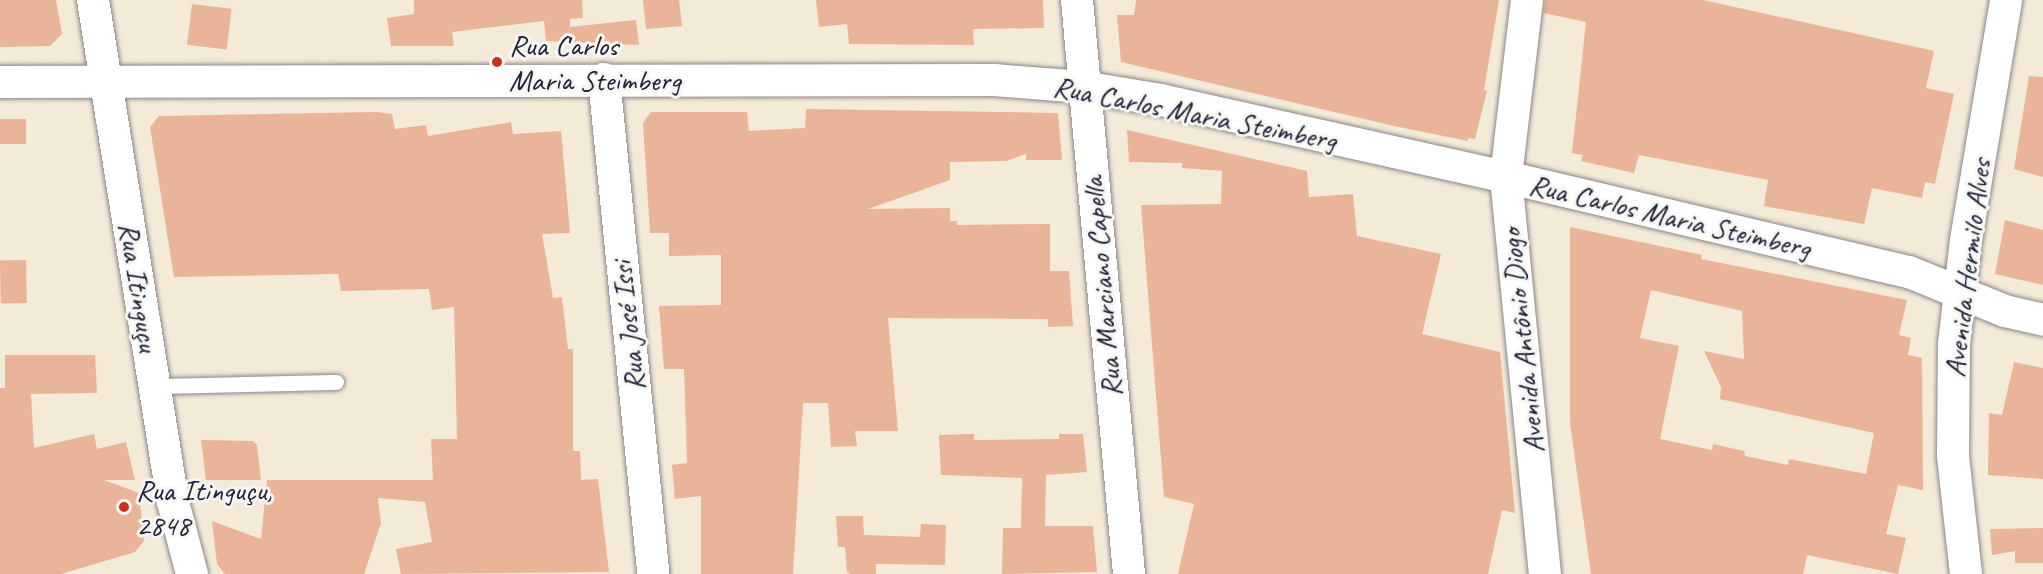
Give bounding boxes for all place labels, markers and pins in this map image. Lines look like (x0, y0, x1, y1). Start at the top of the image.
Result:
place label: Rua Carlos Maria Steimberg (509, 27, 683, 98)
marker: Rua Carlos Maria Steimberg (490, 55, 504, 69)
place label: Rua Itinguçu, 2848 (136, 472, 273, 542)
marker: Rua Itinguçu, 2848 (117, 500, 131, 514)

